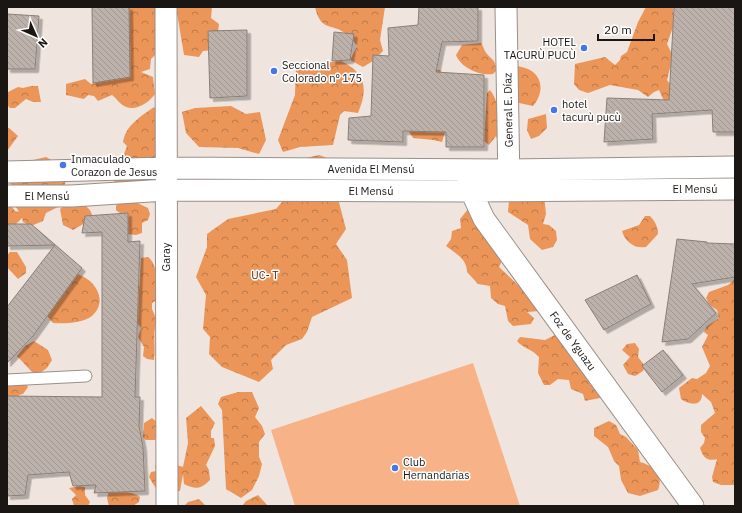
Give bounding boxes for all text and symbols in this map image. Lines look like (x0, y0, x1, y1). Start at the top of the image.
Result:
north arrow (16, 16, 56, 56)
scale bar (598, 16, 654, 42)
text: 20 m (604, 22, 632, 37)
text: N (35, 35, 51, 51)
place label: HOTEL TACURÙ PUCÙ (504, 35, 576, 62)
marker: HOTEL TACURÙ PUCÙ (579, 43, 589, 53)
place label: Seccional Colorado nº 175 (282, 58, 362, 85)
marker: Seccional Colorado nº 175 (269, 66, 279, 76)
street label: General E. Díaz (500, 73, 516, 147)
place label: hotel tacurù pucù (562, 97, 621, 124)
marker: hotel tacurù pucù (549, 105, 559, 115)
place label: Inmaculado Corazon de Jesus (71, 152, 157, 179)
marker: Inmaculado Corazon de Jesus (58, 160, 68, 170)
street label: Avenida El Mensú (328, 162, 414, 176)
street label: El Mensú (673, 182, 717, 196)
street label: El Mensú (349, 184, 393, 198)
street label: El Mensú (25, 189, 69, 203)
street label: Garay (159, 242, 173, 271)
park label: UC- T (251, 268, 279, 282)
street label: Foz de Yguazu (547, 309, 599, 373)
place label: Club Hernandarias (403, 455, 470, 482)
marker: Club Hernandarias (390, 463, 400, 473)

